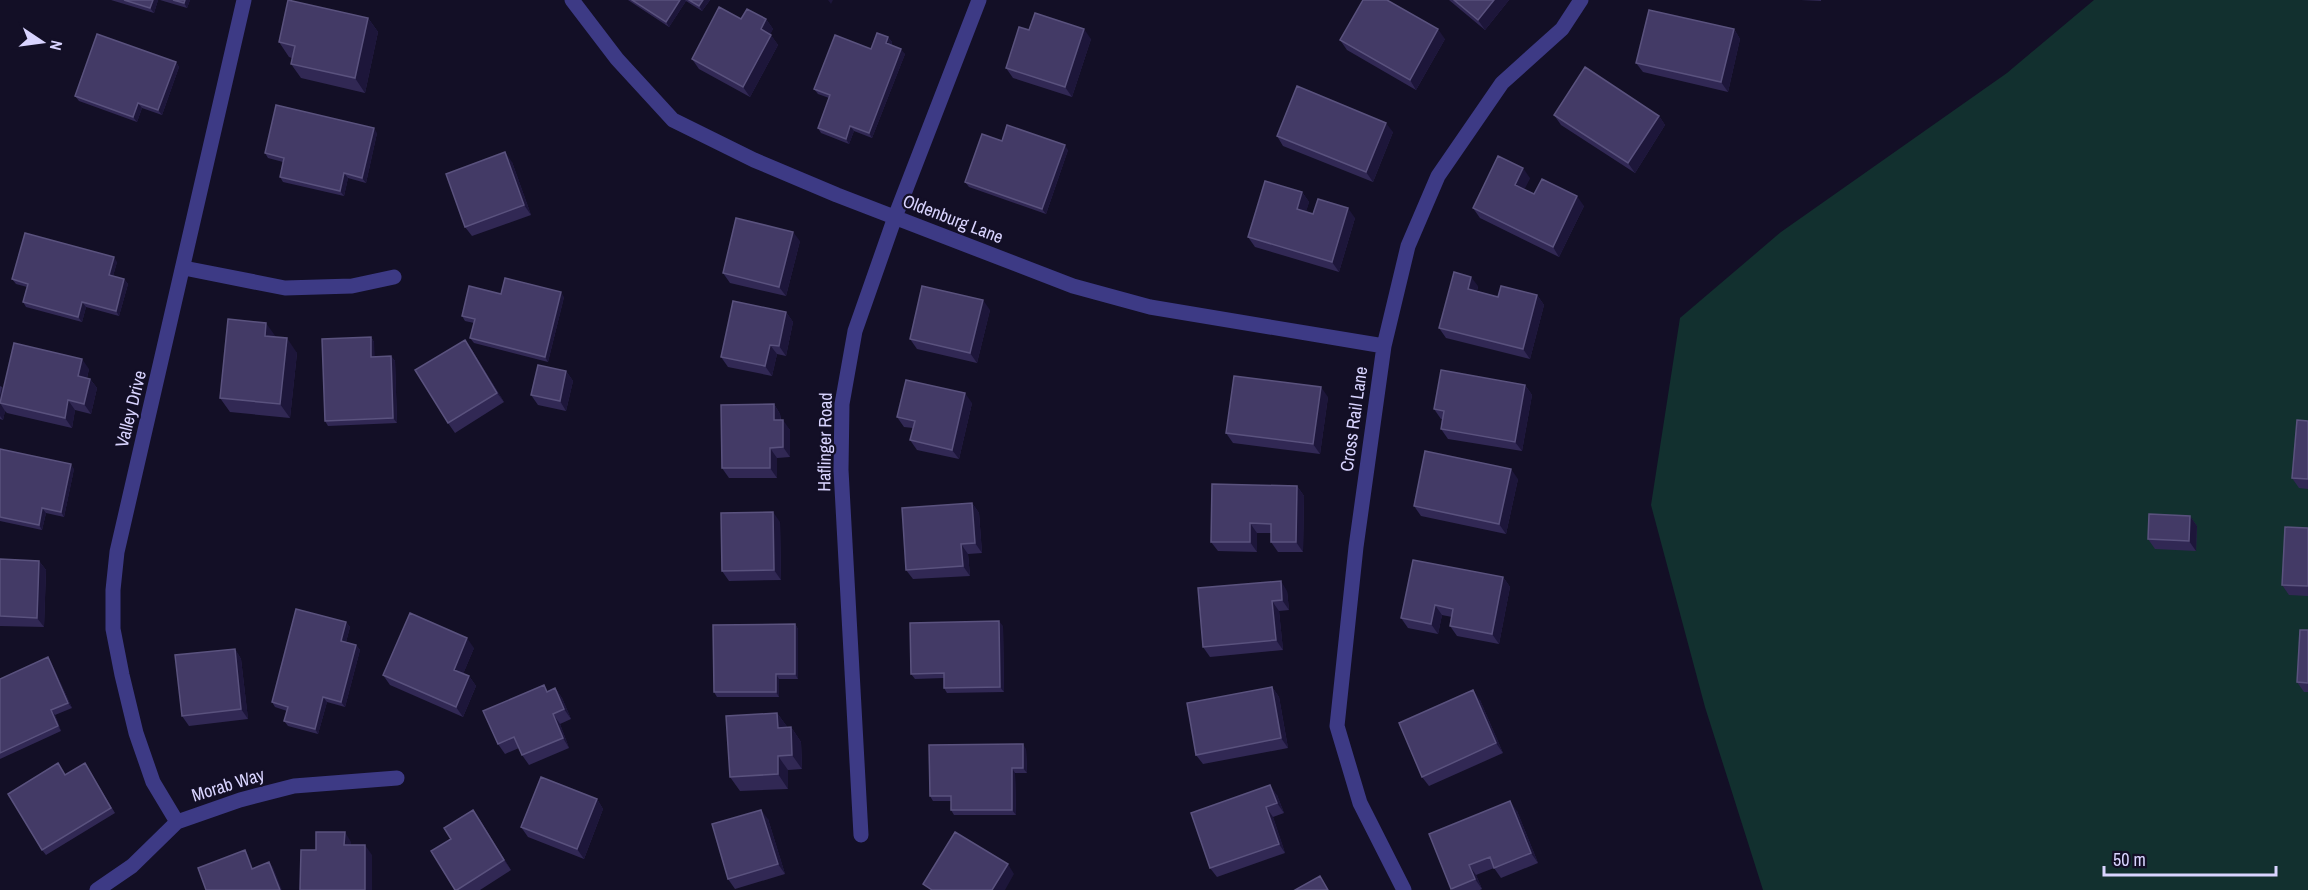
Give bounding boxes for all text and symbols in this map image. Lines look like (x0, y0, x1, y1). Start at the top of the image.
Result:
north arrow (12, 12, 72, 72)
text: N (45, 38, 68, 52)
street label: Oldenburg Lane (899, 188, 1007, 249)
street label: Cross Rail Lane (1334, 365, 1373, 473)
street label: Valley Drive (109, 368, 152, 450)
street label: Haflinger Road (811, 392, 838, 492)
street label: Morab Way (188, 761, 268, 807)
scale bar (2104, 839, 2276, 877)
text: 50 m (2113, 847, 2146, 872)

